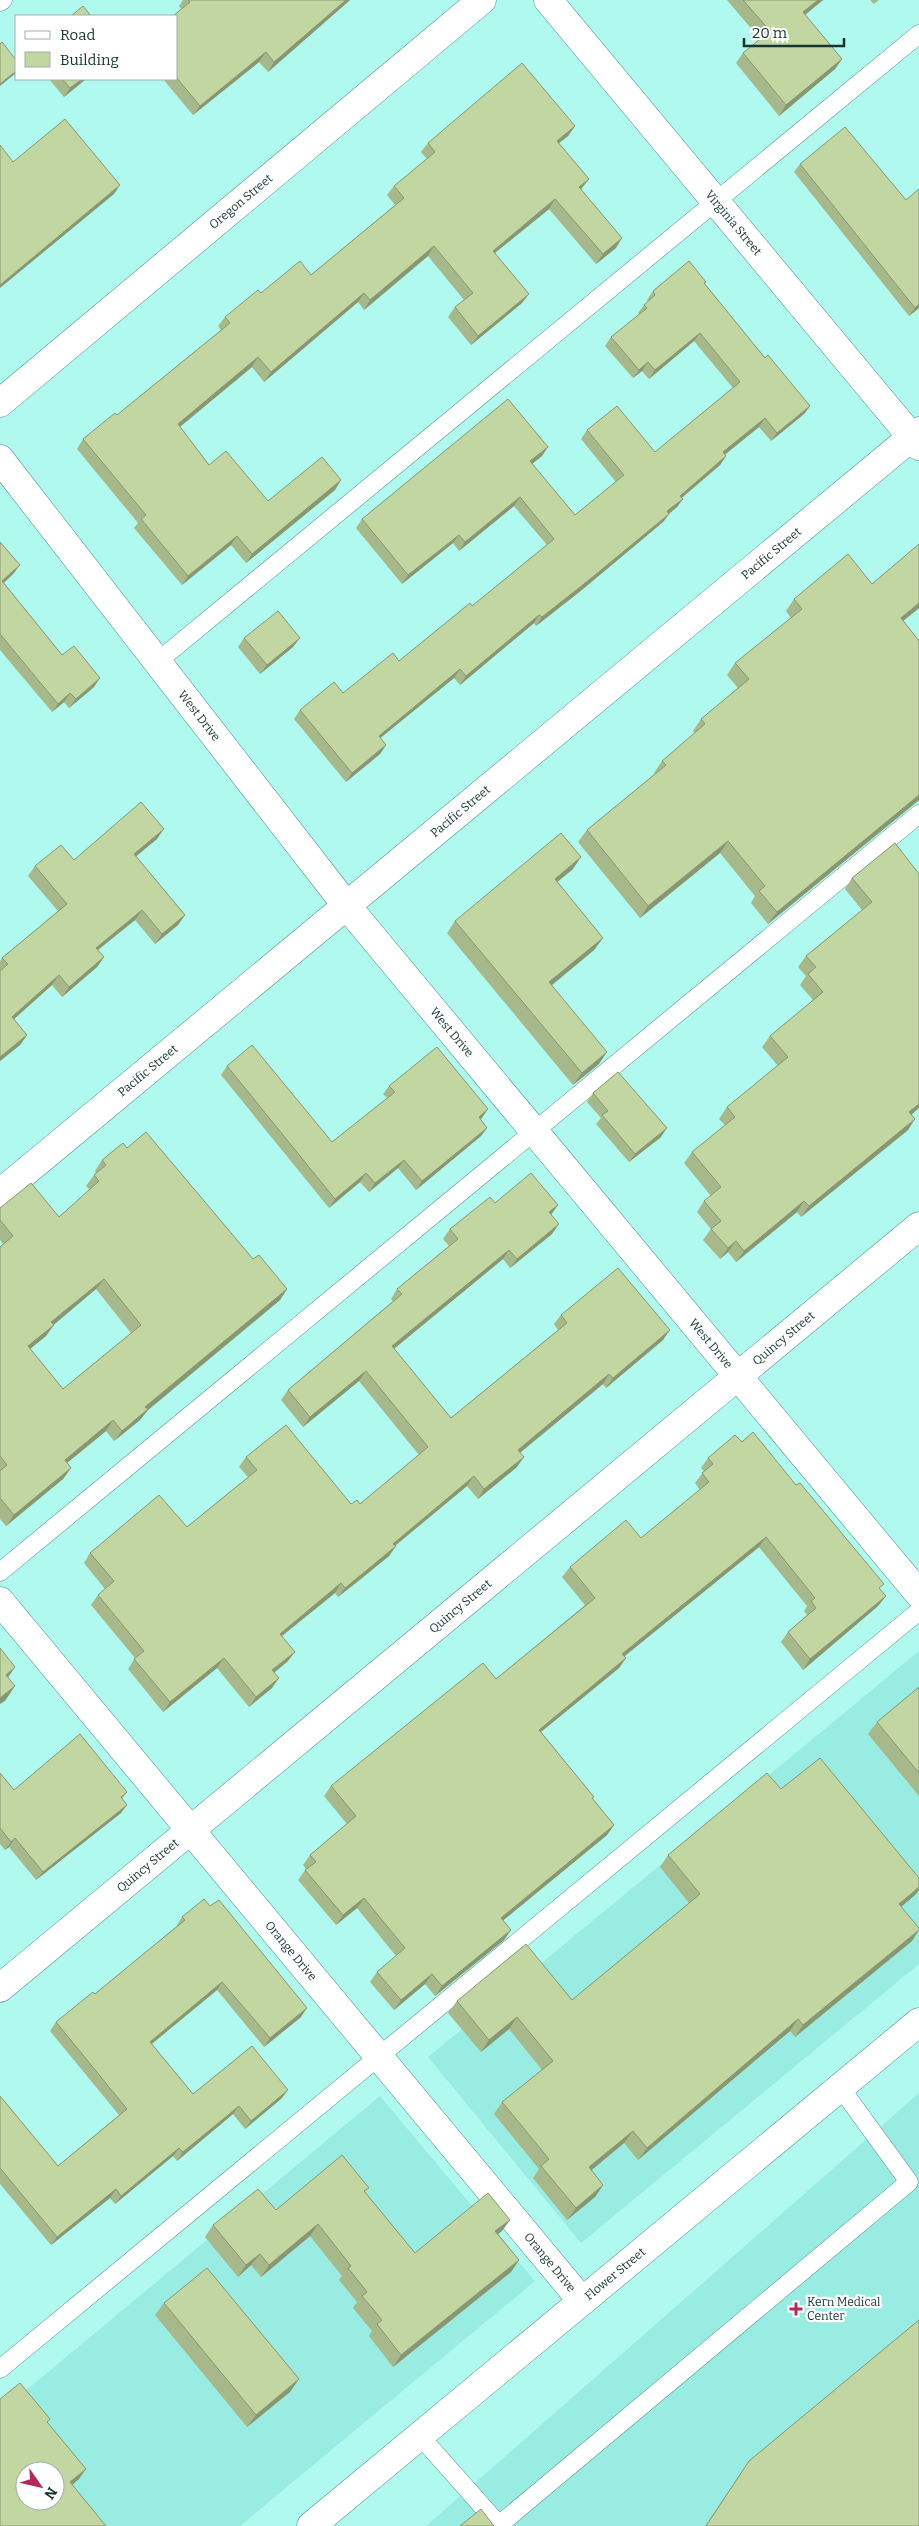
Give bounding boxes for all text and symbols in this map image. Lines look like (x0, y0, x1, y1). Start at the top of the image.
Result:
legend (15, 15, 178, 80)
scale bar (744, 15, 844, 47)
text: 20 m (752, 24, 788, 42)
text: Road (60, 26, 95, 44)
text: Building (60, 51, 119, 69)
street label: Oregon Street (207, 171, 276, 232)
street label: Virginia Street (702, 188, 765, 259)
street label: Pacific Street (739, 524, 805, 582)
street label: West Drive (175, 688, 223, 744)
street label: Pacific Street (428, 782, 494, 840)
street label: West Drive (427, 1005, 476, 1060)
street label: Pacific Street (115, 1041, 181, 1099)
street label: Quincy Street (750, 1308, 818, 1368)
street label: West Drive (686, 1316, 735, 1371)
street label: Quincy Street (427, 1576, 495, 1636)
street label: Quincy Street (114, 1835, 182, 1895)
street label: Orange Drive (262, 1918, 320, 1983)
street label: Orange Drive (521, 2230, 579, 2295)
street label: Flower Street (582, 2244, 649, 2303)
place label: Kern Medical Center (807, 2295, 881, 2323)
marker: Kern Medical Center (789, 2302, 803, 2316)
north arrow (15, 2461, 65, 2511)
text: N (40, 2484, 60, 2502)

